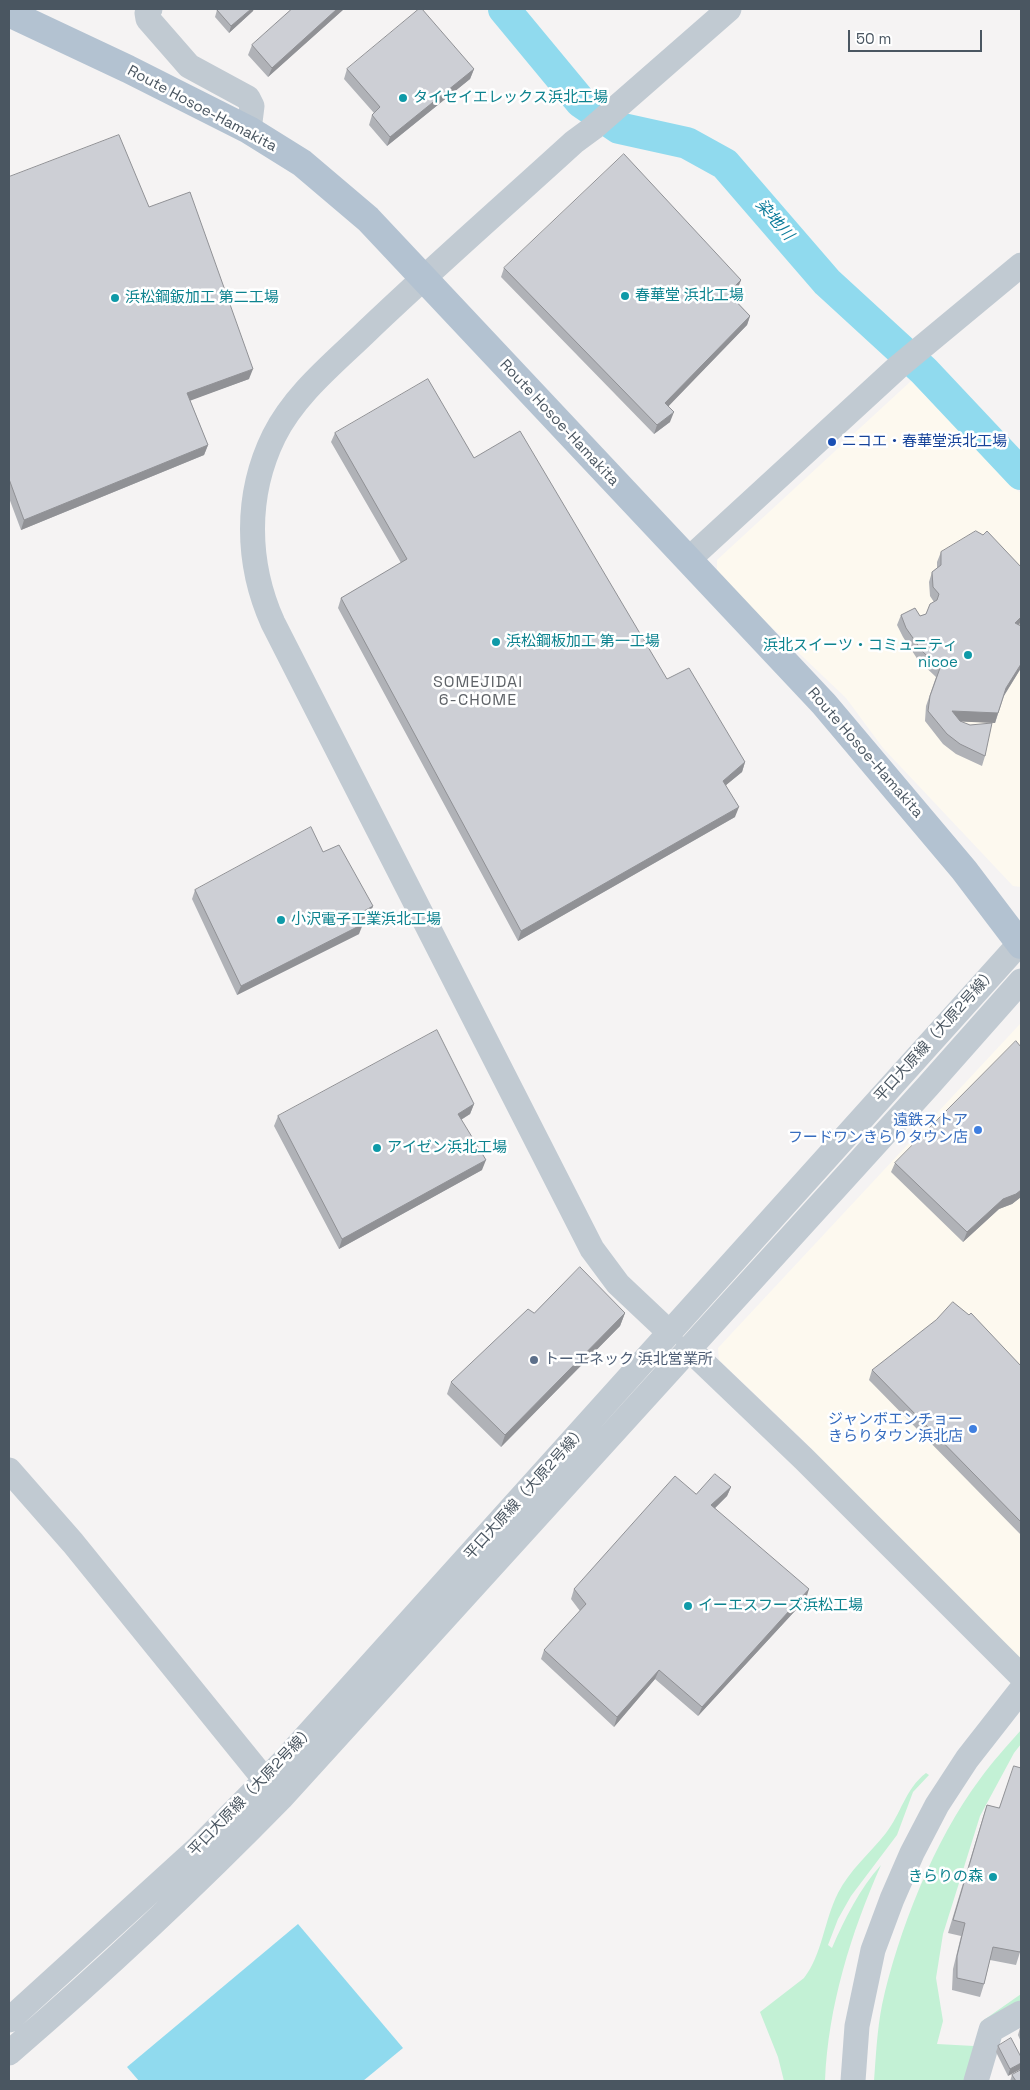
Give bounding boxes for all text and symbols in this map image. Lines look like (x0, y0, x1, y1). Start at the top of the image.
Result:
scale bar (850, 20, 984, 52)
text: 50 m (856, 29, 891, 48)
street label: Route Hosoe-Hamakita (124, 62, 280, 156)
place label: タイセイエレックス浜北工場 (413, 89, 608, 107)
marker: タイセイエレックス浜北工場 (397, 92, 409, 104)
water label: 染地川 (751, 196, 797, 244)
place label: 春華堂 浜北工場 (635, 287, 744, 305)
place label: 浜松鋼鈑加工 第二工場 (125, 289, 279, 307)
marker: 春華堂 浜北工場 (619, 290, 631, 302)
marker: 浜松鋼鈑加工 第二工場 (109, 292, 121, 304)
street label: Route Hosoe-Hamakita (496, 356, 622, 490)
place label: ニコエ・春華堂浜北工場 (842, 433, 1007, 451)
marker: ニコエ・春華堂浜北工場 (826, 436, 838, 448)
place label: 浜松鋼板加工 第一工場 (506, 633, 660, 651)
marker: 浜松鋼板加工 第一工場 (490, 636, 502, 648)
place label: 浜北スイーツ・コミュニティ nicoe (763, 637, 958, 672)
marker: 浜北スイーツ・コミュニティ nicoe (962, 649, 974, 661)
district label: SOMEJIDAI 6-CHOME (432, 673, 524, 711)
street label: Route Hosoe-Hamakita (804, 684, 926, 822)
place label: 小沢電子工業浜北工場 (291, 911, 441, 929)
marker: 小沢電子工業浜北工場 (275, 914, 287, 926)
street label: 平口大原線（大原2号線） (871, 964, 1001, 1106)
place label: 遠鉄ストア フードワンきらりタウン店 (788, 1112, 968, 1147)
marker: 遠鉄ストア フードワンきらりタウン店 (972, 1124, 984, 1136)
place label: アイゼン浜北工場 (387, 1139, 507, 1157)
marker: アイゼン浜北工場 (371, 1142, 383, 1154)
place label: トーエネック 浜北営業所 (544, 1351, 713, 1369)
marker: トーエネック 浜北営業所 (528, 1354, 540, 1366)
place label: ジャンボエンチョー きらりタウン浜北店 (828, 1411, 963, 1446)
street label: 平口大原線（大原2号線） (461, 1422, 591, 1564)
marker: ジャンボエンチョー きらりタウン浜北店 (967, 1423, 979, 1435)
place label: イーエスフーズ浜松工場 (698, 1597, 863, 1615)
marker: イーエスフーズ浜松工場 (682, 1600, 694, 1612)
street label: 平口大原線（大原2号線） (185, 1722, 319, 1860)
place label: きらりの森 (908, 1868, 983, 1886)
marker: きらりの森 (987, 1871, 999, 1883)

